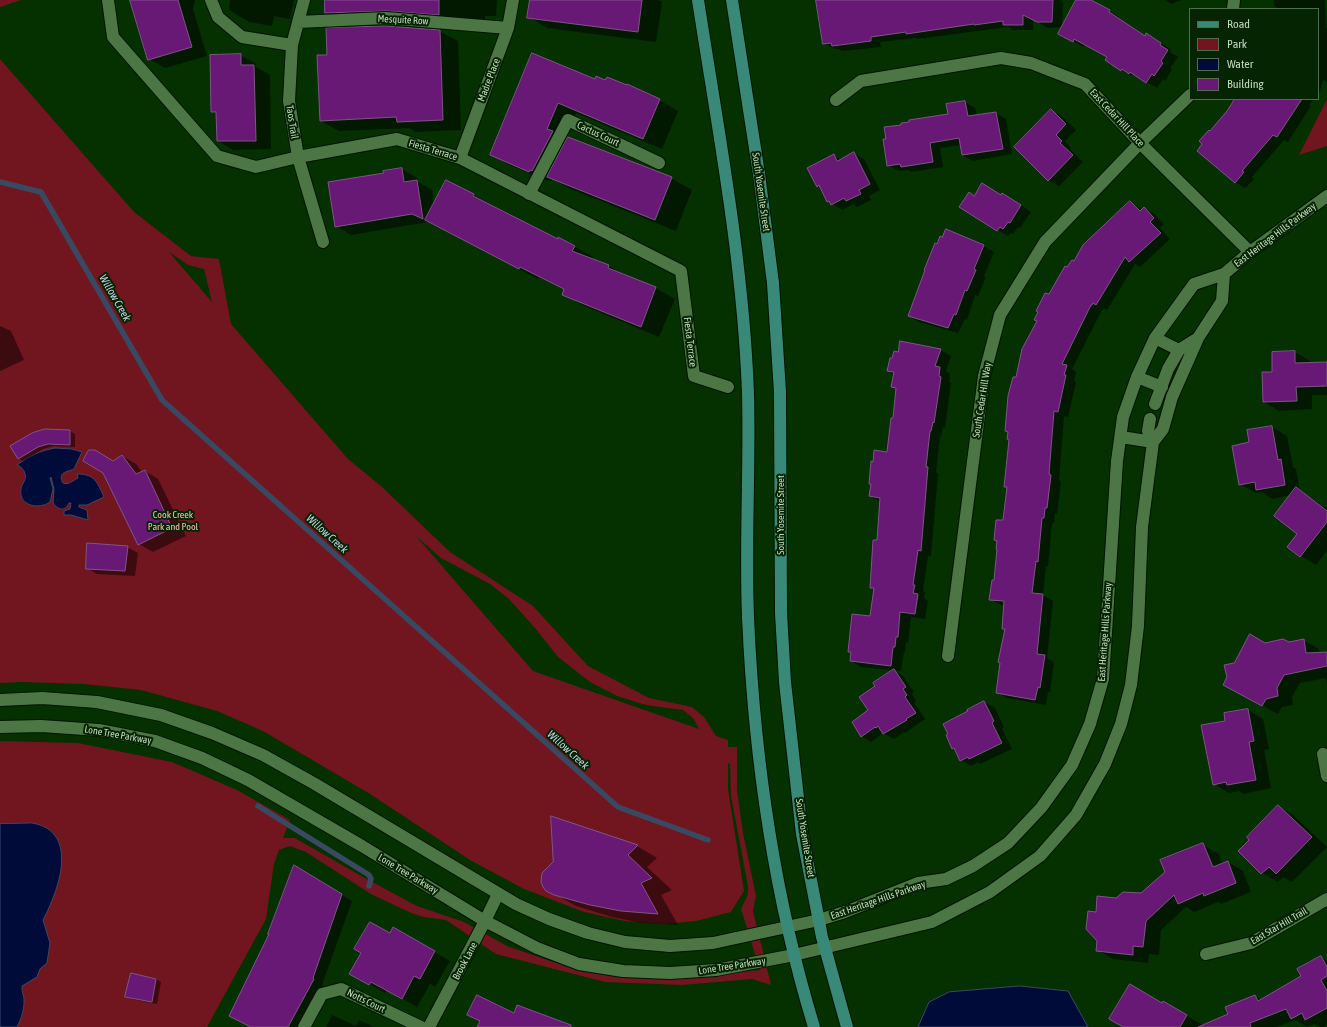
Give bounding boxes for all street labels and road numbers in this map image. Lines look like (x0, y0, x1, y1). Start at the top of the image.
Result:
street label: Mesquite Row (377, 13, 429, 27)
street label: Madre Place (475, 57, 503, 103)
street label: East Cedar Hill Place (1087, 87, 1147, 149)
street label: Taos Trail (283, 104, 301, 140)
street label: Cactus Court (575, 119, 621, 149)
street label: Fiesta Terrace (407, 137, 459, 163)
street label: South Yosemite Street (750, 152, 772, 232)
street label: East Heritage Hills Parkway (1232, 200, 1318, 270)
street label: Fiesta Terrace (681, 316, 699, 368)
street label: South Cedar Hill Way (970, 362, 994, 438)
street label: South Yosemite Street (775, 475, 787, 555)
street label: East Heritage Hills Parkway (1096, 582, 1114, 682)
street label: Lone Tree Parkway (84, 723, 152, 747)
street label: South Yosemite Street (793, 798, 817, 878)
street label: Lone Tree Parkway (376, 851, 440, 897)
street label: East Heritage Hills Parkway (829, 878, 927, 922)
street label: East Star Hill Trail (1248, 905, 1310, 947)
street label: Brook Lane (450, 940, 480, 982)
street label: Lone Tree Parkway (698, 955, 766, 977)
street label: Notts Court (345, 987, 387, 1015)

